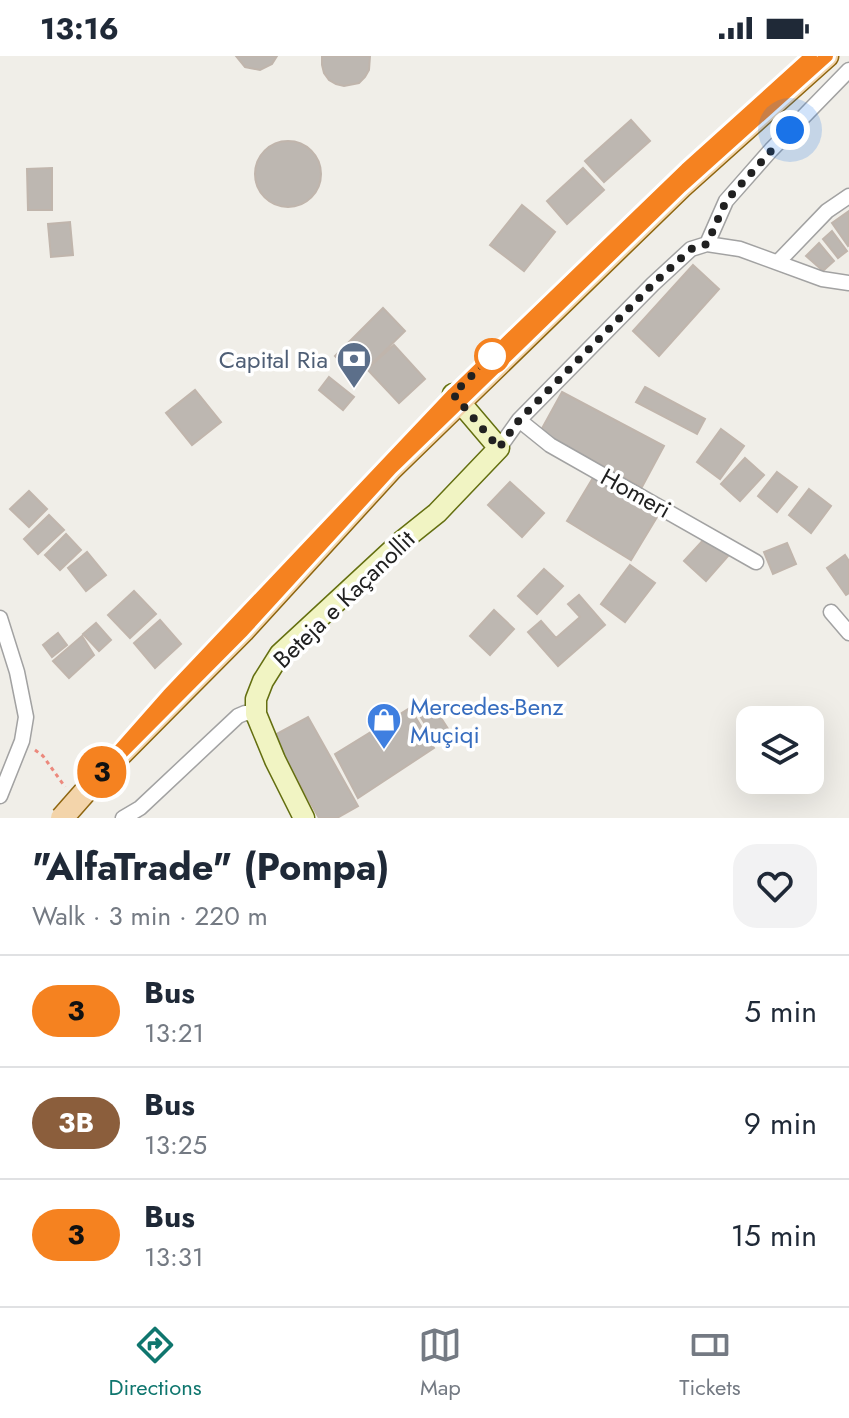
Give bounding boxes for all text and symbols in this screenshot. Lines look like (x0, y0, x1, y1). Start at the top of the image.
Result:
text: 13:16 (40, 7, 119, 50)
your location (770, 110, 810, 150)
unlabelled marker (475, 339, 509, 373)
bank icon: Capital Ria (335, 340, 373, 390)
place label: Capital Ria (219, 342, 328, 377)
street label: Homeri (594, 459, 678, 527)
street label: Beteja e Kaçanollit (265, 522, 423, 676)
place label: Mercedes-Benz Muçiqi (410, 689, 564, 752)
shop icon: Mercedes-Benz Muçiqi (365, 701, 403, 751)
map controls (736, 706, 824, 794)
button: layers (736, 706, 824, 794)
line badge: 3 (76, 746, 128, 798)
text: 3 (93, 751, 111, 792)
text: "AlfaTrade" (Pompa) (32, 839, 389, 894)
button: heart (733, 844, 817, 928)
text: Walk · 3 min · 220 m (32, 897, 268, 935)
text: Bus (144, 971, 195, 1014)
text: 3 (67, 990, 85, 1031)
text: 5 min (744, 990, 817, 1033)
text: 13:21 (144, 1014, 204, 1052)
text: Bus (144, 1083, 195, 1126)
text: 3B (58, 1102, 94, 1143)
text: 9 min (744, 1102, 817, 1145)
text: 13:25 (144, 1126, 207, 1164)
text: Bus (144, 1195, 195, 1238)
text: 3 (67, 1214, 85, 1255)
text: 15 min (731, 1214, 817, 1257)
text: 13:31 (144, 1238, 204, 1276)
tab: Directions (108, 1323, 202, 1403)
tab: Map (418, 1323, 462, 1403)
tab: Tickets (679, 1323, 741, 1403)

